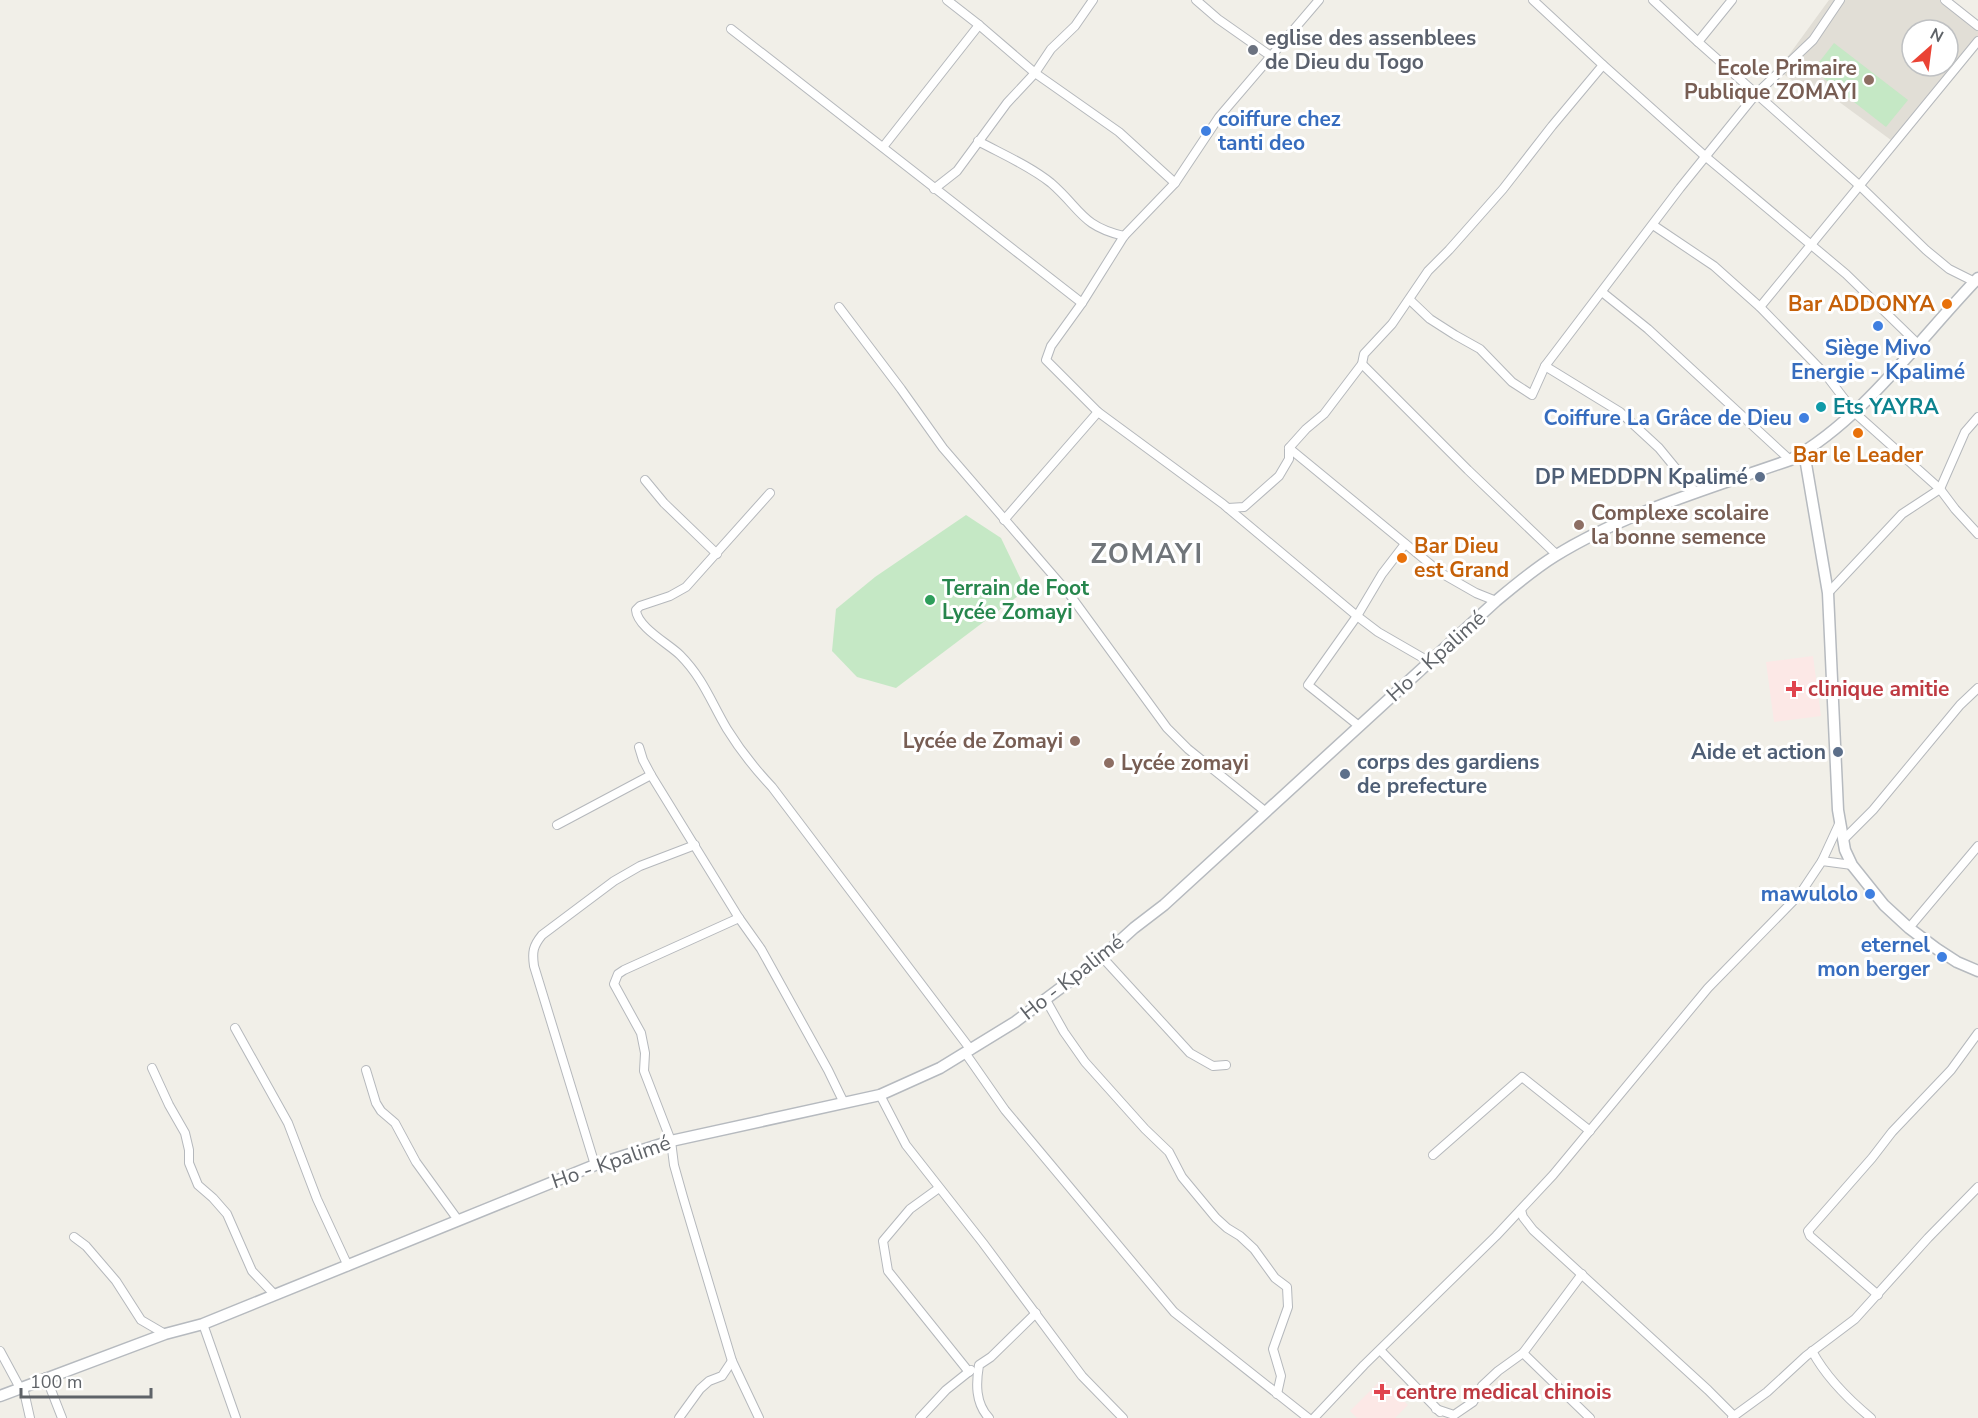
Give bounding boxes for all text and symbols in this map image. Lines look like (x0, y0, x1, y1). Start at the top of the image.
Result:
north arrow (1900, 18, 1960, 78)
text: N (1926, 23, 1947, 48)
place label: eglise des assenblees de Dieu du Togo (1265, 24, 1476, 76)
marker: eglise des assenblees de Dieu du Togo (1246, 43, 1260, 57)
place label: Ecole Primaire Publique ZOMAYI (1684, 54, 1857, 106)
marker: Ecole Primaire Publique ZOMAYI (1862, 73, 1876, 87)
place label: coiffure chez tanti deo (1218, 105, 1341, 157)
marker: coiffure chez tanti deo (1199, 124, 1213, 138)
place label: Bar ADDONYA (1788, 290, 1935, 318)
marker: Bar ADDONYA (1940, 297, 1954, 311)
marker: Siège Mivo Energie - Kpalimé (1871, 319, 1885, 333)
place label: Siège Mivo Energie - Kpalimé (1791, 334, 1965, 386)
place label: Ets YAYRA (1833, 393, 1939, 421)
marker: Ets YAYRA (1814, 400, 1828, 414)
place label: Coiffure La Grâce de Dieu (1544, 404, 1792, 432)
marker: Coiffure La Grâce de Dieu (1797, 411, 1811, 425)
marker: Bar le Leader (1851, 426, 1865, 440)
place label: Bar le Leader (1793, 441, 1924, 469)
place label: DP MEDDPN Kpalimé (1535, 463, 1748, 491)
marker: DP MEDDPN Kpalimé (1753, 470, 1767, 484)
place label: Complexe scolaire la bonne semence (1591, 499, 1769, 551)
marker: Complexe scolaire la bonne semence (1572, 518, 1586, 532)
place label: Bar Dieu est Grand (1414, 532, 1509, 584)
district label: ZOMAYI (1090, 536, 1204, 573)
marker: Bar Dieu est Grand (1395, 551, 1409, 565)
place label: Terrain de Foot Lycée Zomayi (942, 574, 1090, 626)
marker: Terrain de Foot Lycée Zomayi (923, 593, 937, 607)
street label: Ho - Kpalimé (1381, 604, 1491, 708)
place label: clinique amitie (1808, 675, 1949, 703)
marker: clinique amitie (1785, 680, 1803, 698)
place label: Lycée de Zomayi (903, 727, 1063, 755)
marker: Lycée de Zomayi (1068, 734, 1082, 748)
place label: Aide et action (1691, 738, 1826, 766)
marker: Aide et action (1831, 745, 1845, 759)
place label: corps des gardiens de prefecture (1357, 748, 1540, 800)
place label: Lycée zomayi (1121, 749, 1249, 777)
marker: Lycée zomayi (1102, 756, 1116, 770)
marker: corps des gardiens de prefecture (1338, 767, 1352, 781)
place label: mawulolo (1761, 880, 1858, 908)
marker: mawulolo (1863, 887, 1877, 901)
street label: Ho - Kpalimé (1014, 928, 1130, 1026)
place label: eternel mon berger (1817, 931, 1931, 983)
marker: eternel mon berger (1935, 950, 1949, 964)
street label: Ho - Kpalimé (548, 1129, 674, 1195)
scale bar (21, 1361, 152, 1399)
text: 100 m (30, 1370, 82, 1394)
place label: centre medical chinois (1396, 1378, 1612, 1406)
marker: centre medical chinois (1373, 1383, 1391, 1401)

